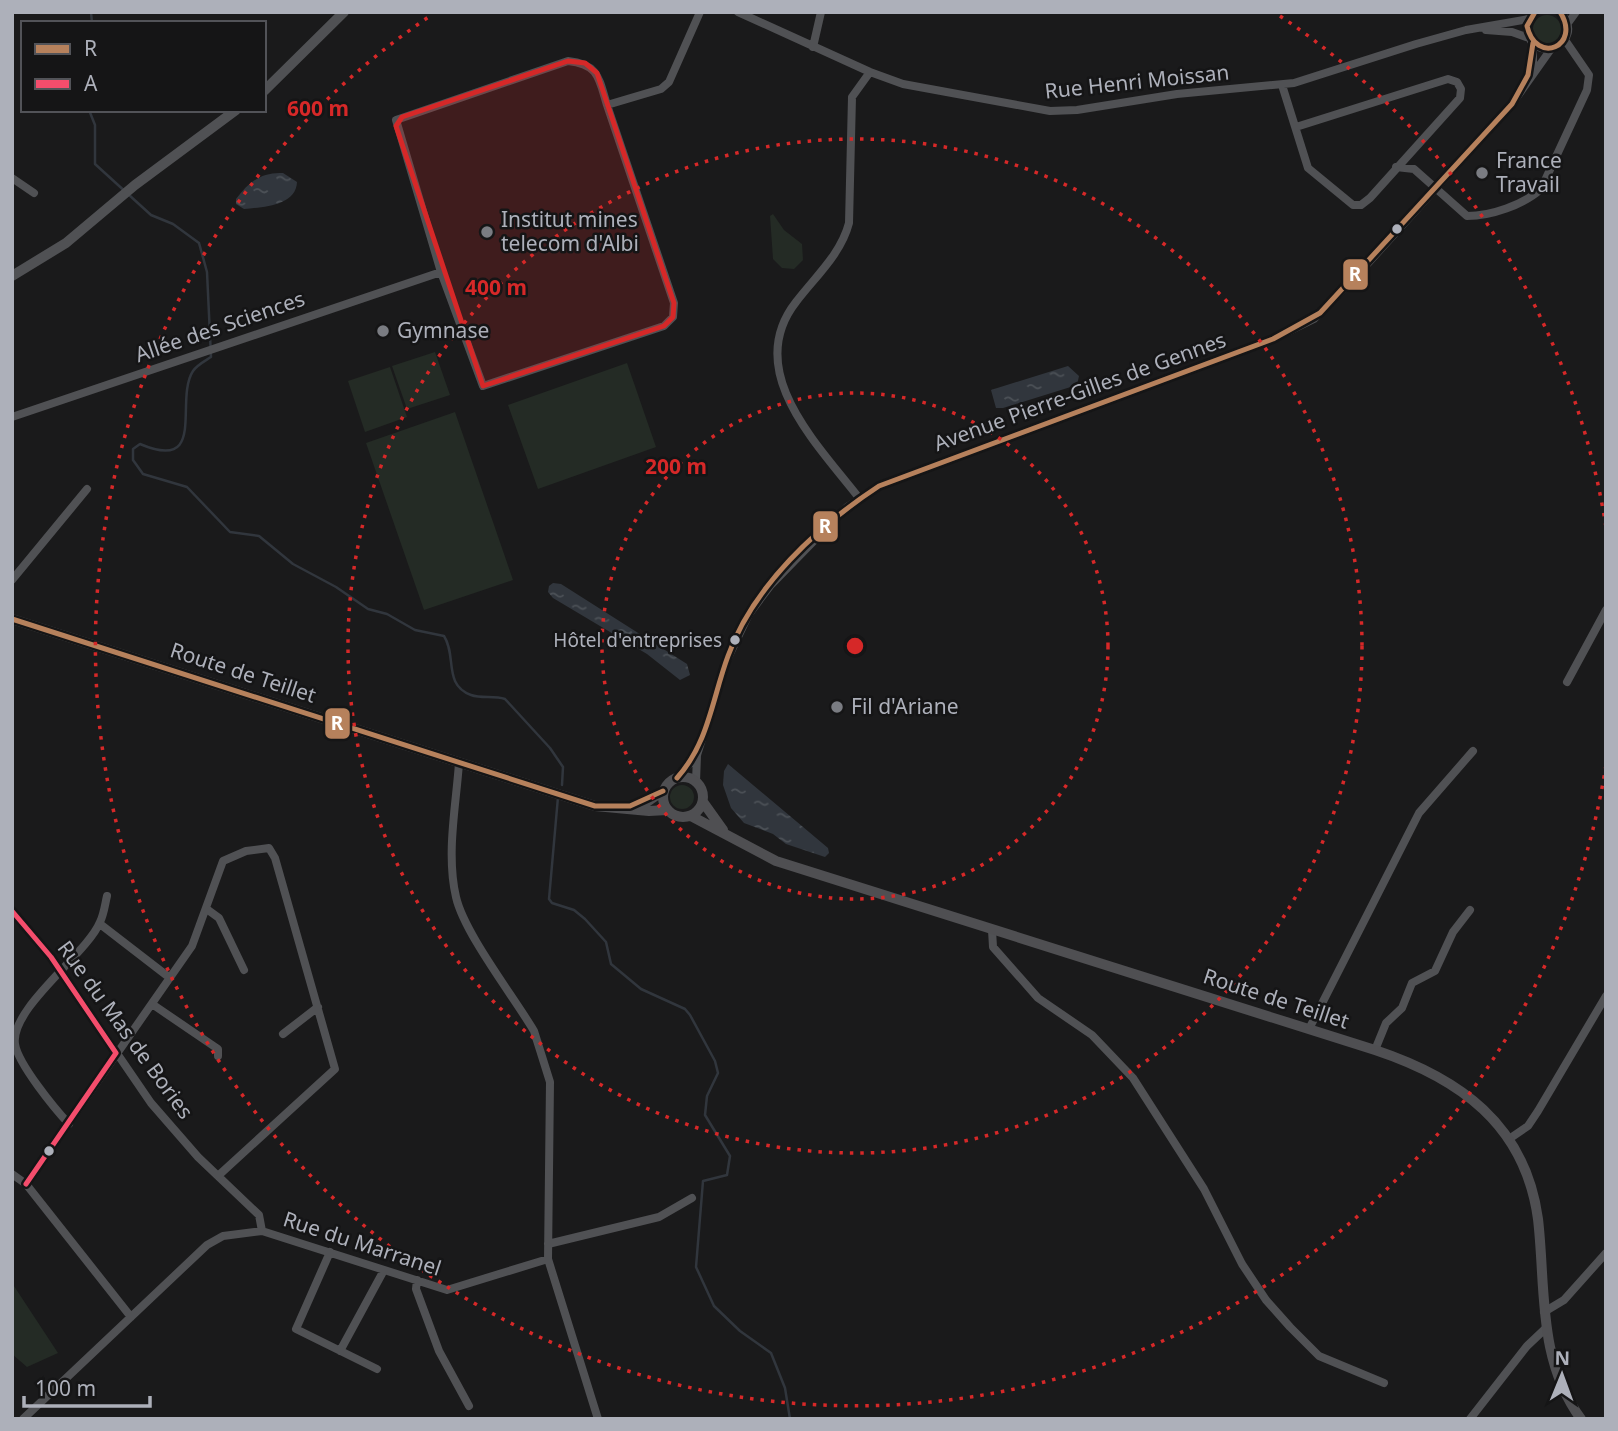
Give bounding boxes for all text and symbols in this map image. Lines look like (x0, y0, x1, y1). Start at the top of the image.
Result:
legend (21, 21, 266, 112)
text: R (84, 34, 97, 62)
street label: Rue Henri Moissan (1043, 57, 1231, 105)
text: A (84, 69, 98, 97)
text: 600 m (287, 94, 349, 122)
place label: France Travail (1496, 146, 1562, 198)
marker: France Travail (1474, 165, 1490, 181)
place label: Institut mines telecom d'Albi (501, 205, 639, 257)
unlabelled marker (1390, 222, 1404, 236)
marker: Institut mines telecom d'Albi (479, 224, 495, 240)
line badge: R (1342, 258, 1369, 291)
text: R (1349, 261, 1362, 287)
text: 400 m (465, 273, 527, 301)
street label: Allée des Sciences (131, 284, 308, 368)
place label: Gymnase (397, 316, 489, 344)
marker: Gymnase (375, 323, 391, 339)
street label: Avenue Pierre-Gilles de Gennes (930, 325, 1230, 457)
text: 200 m (645, 452, 707, 480)
line badge: R (812, 510, 839, 543)
text: R (819, 513, 832, 539)
place label: Hôtel d'entreprises (553, 627, 722, 653)
marker: Hôtel d'entreprises (728, 633, 742, 647)
centre of rings (843, 634, 867, 658)
street label: Route de Teillet (167, 635, 320, 709)
place label: Fil d'Ariane (851, 692, 958, 720)
marker: Fil d'Ariane (829, 699, 845, 715)
line badge: R (324, 707, 351, 740)
text: R (331, 710, 344, 736)
street label: Rue du Mas de Bories (52, 935, 200, 1124)
street label: Route de Teillet (1200, 961, 1353, 1035)
unlabelled marker (42, 1144, 56, 1158)
street label: Rue du Marranel (280, 1204, 445, 1282)
north arrow (1527, 1340, 1597, 1410)
text: N (1554, 1345, 1570, 1371)
scale bar (24, 1364, 150, 1408)
text: 100 m (35, 1374, 96, 1402)

